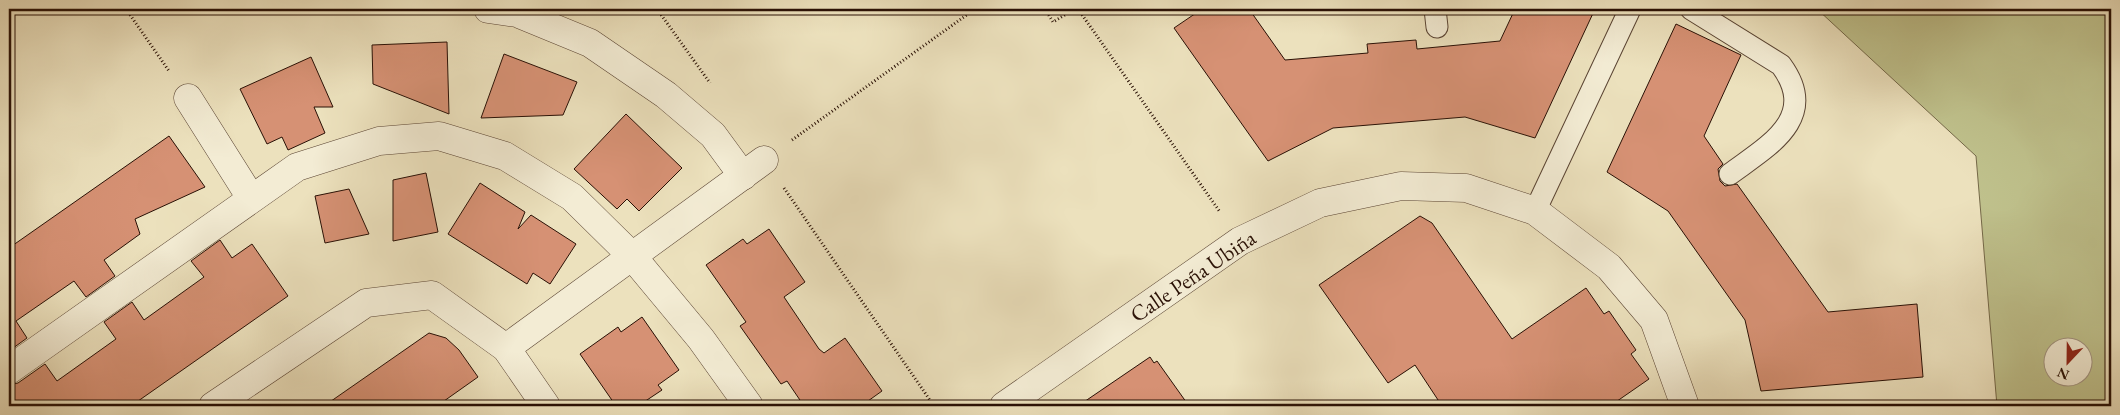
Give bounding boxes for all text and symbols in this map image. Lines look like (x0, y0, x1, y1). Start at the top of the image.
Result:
street label: Calle Peña Ubiña (1124, 223, 1262, 329)
north arrow (2042, 338, 2092, 388)
text: N (2054, 363, 2072, 385)

